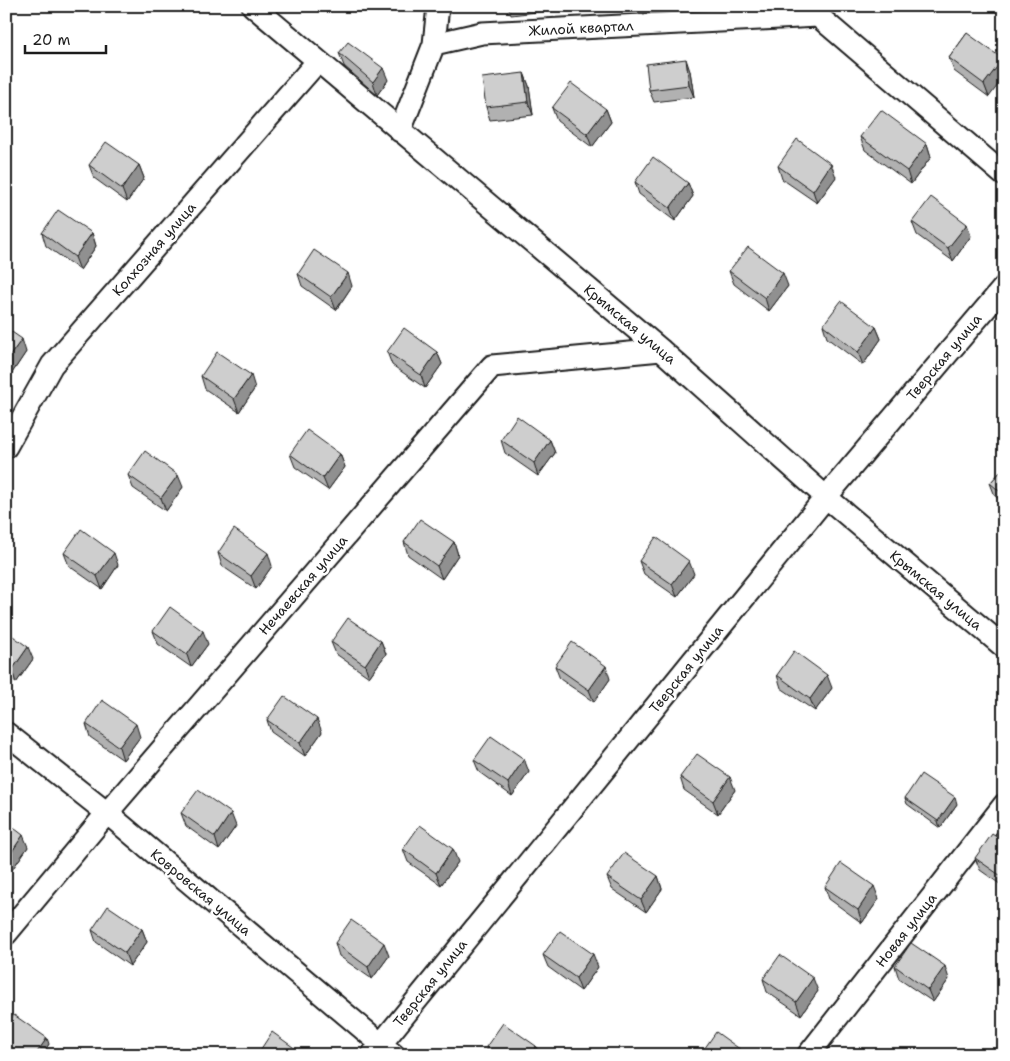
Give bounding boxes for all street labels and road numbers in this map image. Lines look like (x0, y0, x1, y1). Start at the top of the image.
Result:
street label: Жилой квартал (528, 16, 634, 40)
street label: Колхозная улица (108, 198, 200, 300)
street label: Крымская улица (580, 280, 680, 368)
street label: Тверская улица (902, 310, 986, 404)
street label: Нечаевская улица (255, 531, 352, 639)
street label: Крымская улица (886, 546, 986, 634)
street label: Тверская улица (645, 621, 727, 717)
street label: Ковровская улица (147, 845, 255, 940)
street label: Новая улица (871, 889, 941, 971)
street label: Тверская улица (389, 935, 471, 1031)

